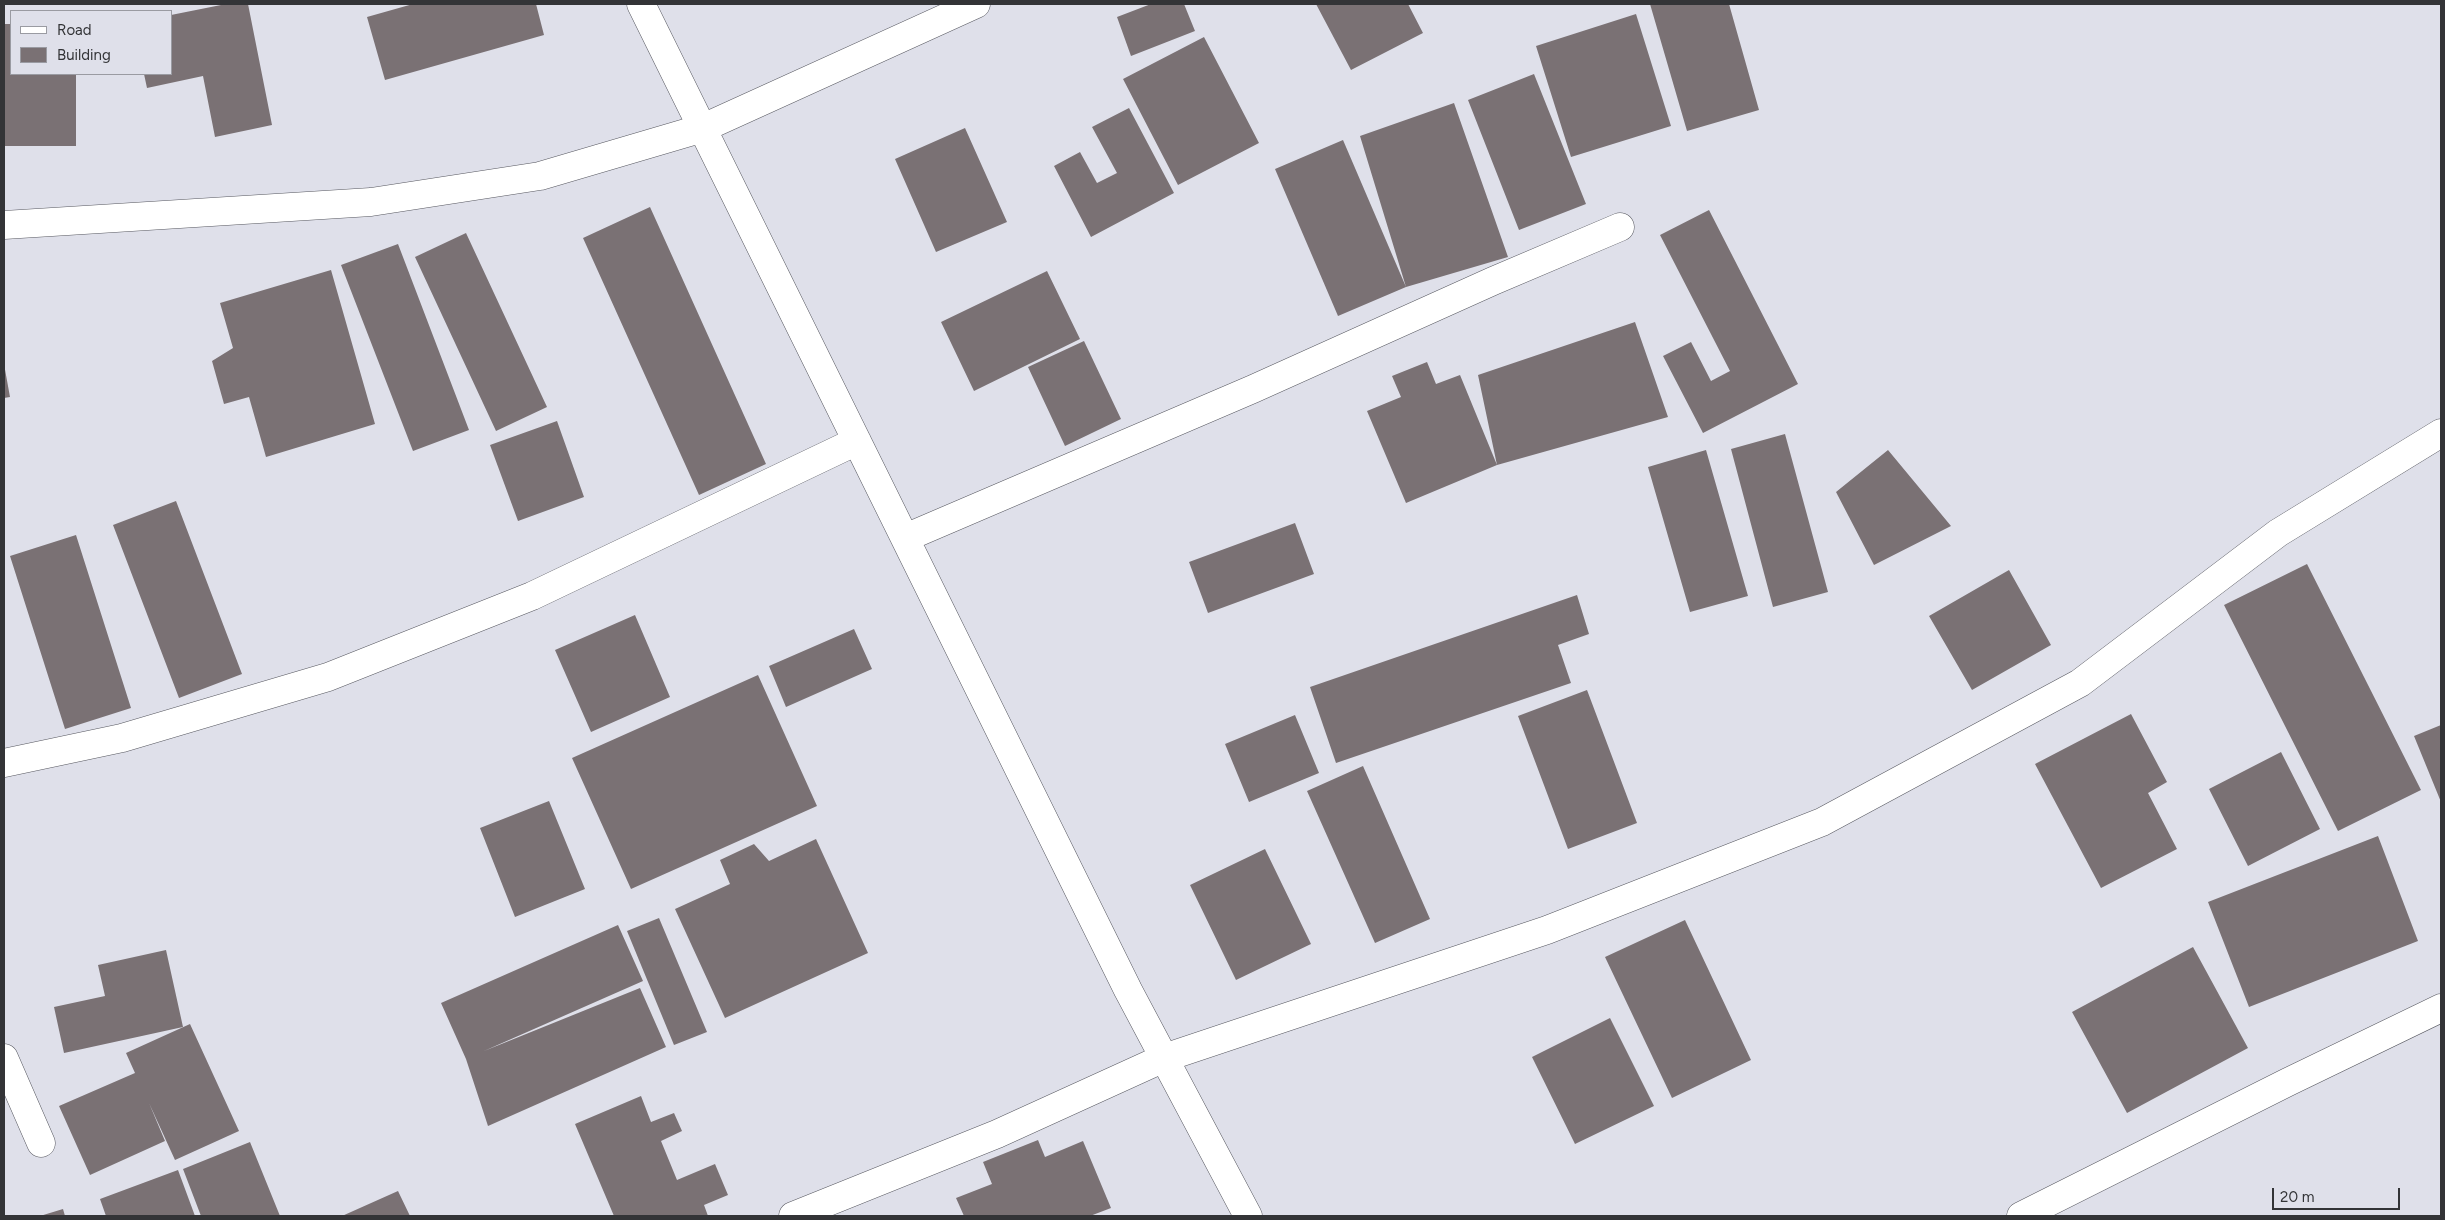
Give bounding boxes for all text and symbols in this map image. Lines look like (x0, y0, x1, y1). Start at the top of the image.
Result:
legend (10, 10, 172, 75)
text: Road (57, 21, 92, 39)
text: Building (57, 46, 111, 64)
scale bar (2275, 1178, 2402, 1210)
text: 20 m (2280, 1188, 2314, 1206)

